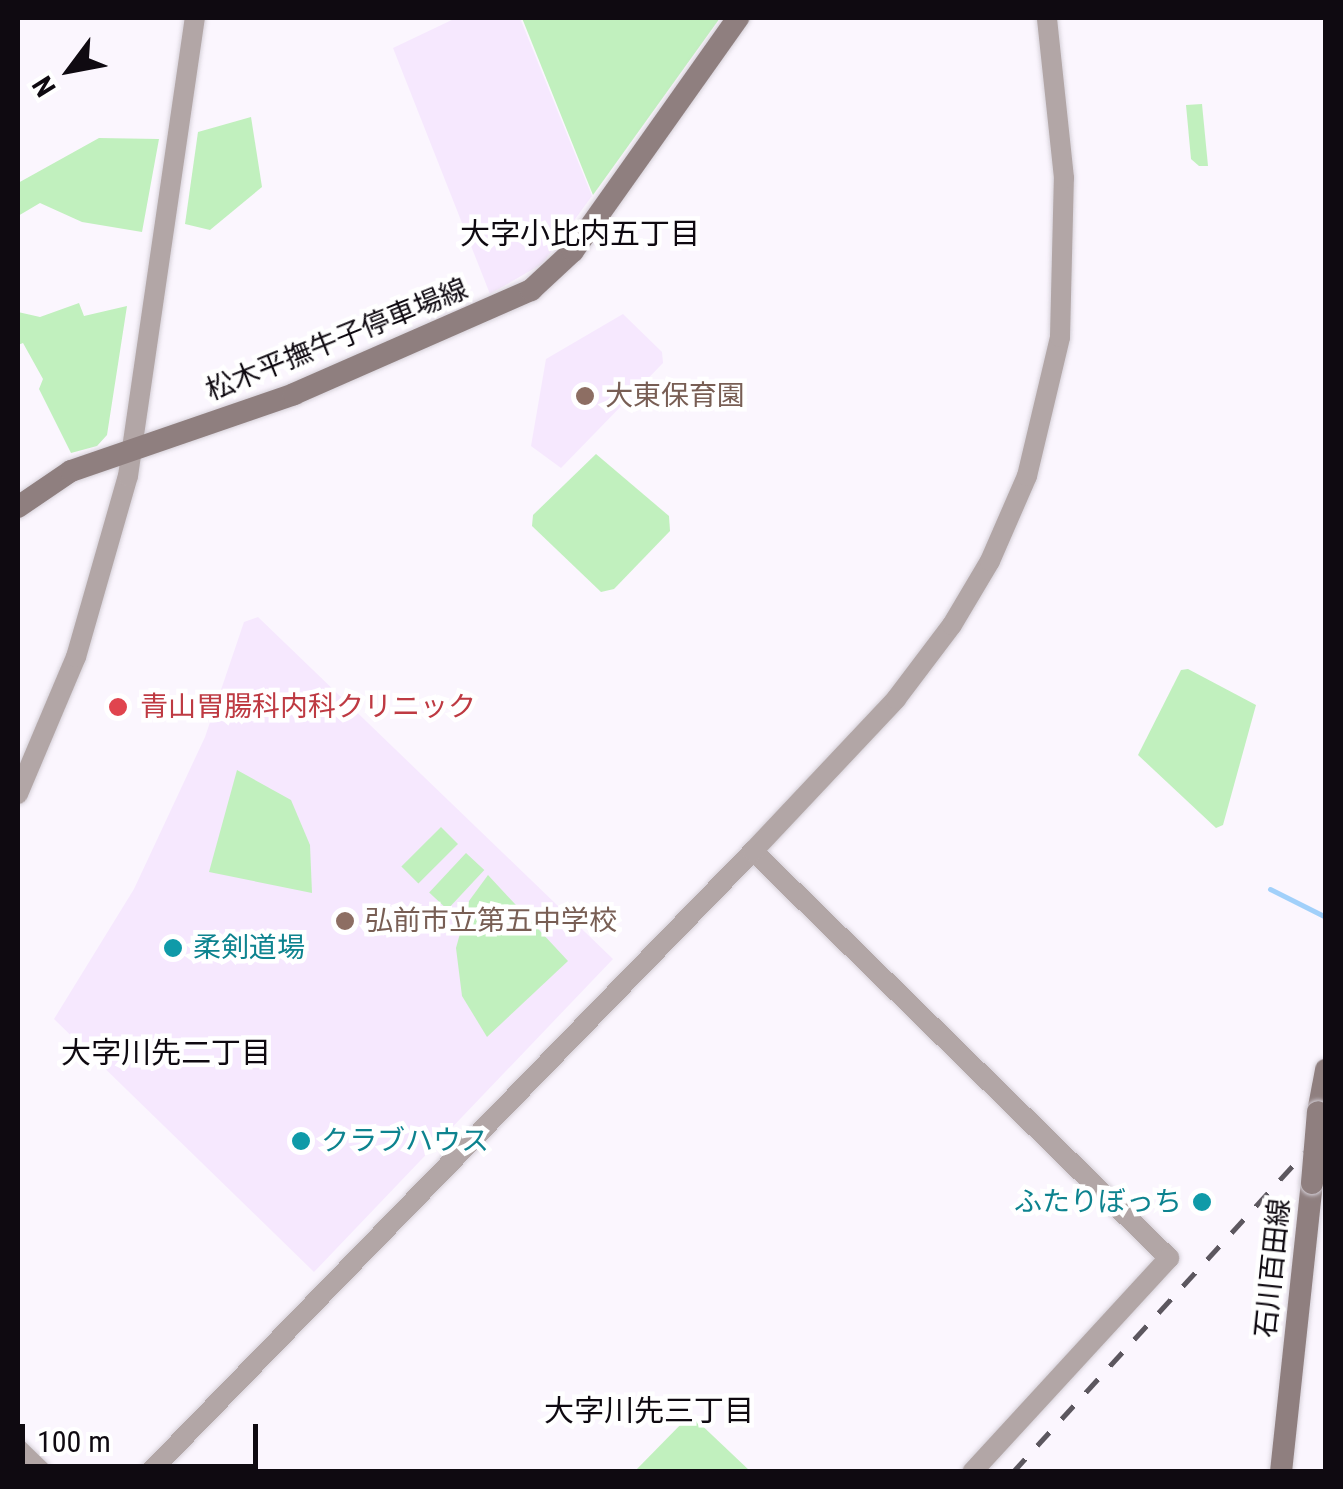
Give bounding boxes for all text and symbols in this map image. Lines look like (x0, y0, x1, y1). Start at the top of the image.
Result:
north arrow (20, 20, 120, 120)
text: N (26, 70, 63, 102)
district label: 大字小比内五丁目 (460, 216, 700, 252)
street label: 松木平撫牛子停車場線 (201, 272, 473, 408)
place label: 大東保育園 (605, 379, 745, 413)
marker: 大東保育園 (574, 385, 596, 407)
place label: 青山胃腸科内科クリニック (140, 690, 476, 724)
marker: 青山胃腸科内科クリニック (105, 694, 131, 720)
place label: 弘前市立第五中学校 (365, 904, 617, 938)
marker: 弘前市立第五中学校 (334, 910, 356, 932)
place label: 柔剣道場 (193, 931, 305, 965)
marker: 柔剣道場 (162, 937, 184, 959)
district label: 大字川先二丁目 (61, 1035, 271, 1071)
place label: クラブハウス (321, 1124, 489, 1158)
marker: クラブハウス (290, 1130, 312, 1152)
place label: ふたりぼっち (1014, 1185, 1182, 1219)
marker: ふたりぼっち (1191, 1191, 1213, 1213)
street label: 石川百田線 (1249, 1197, 1297, 1339)
district label: 大字川先三丁目 (544, 1393, 754, 1429)
scale bar (25, 1404, 262, 1466)
text: 100 m (37, 1424, 111, 1459)

